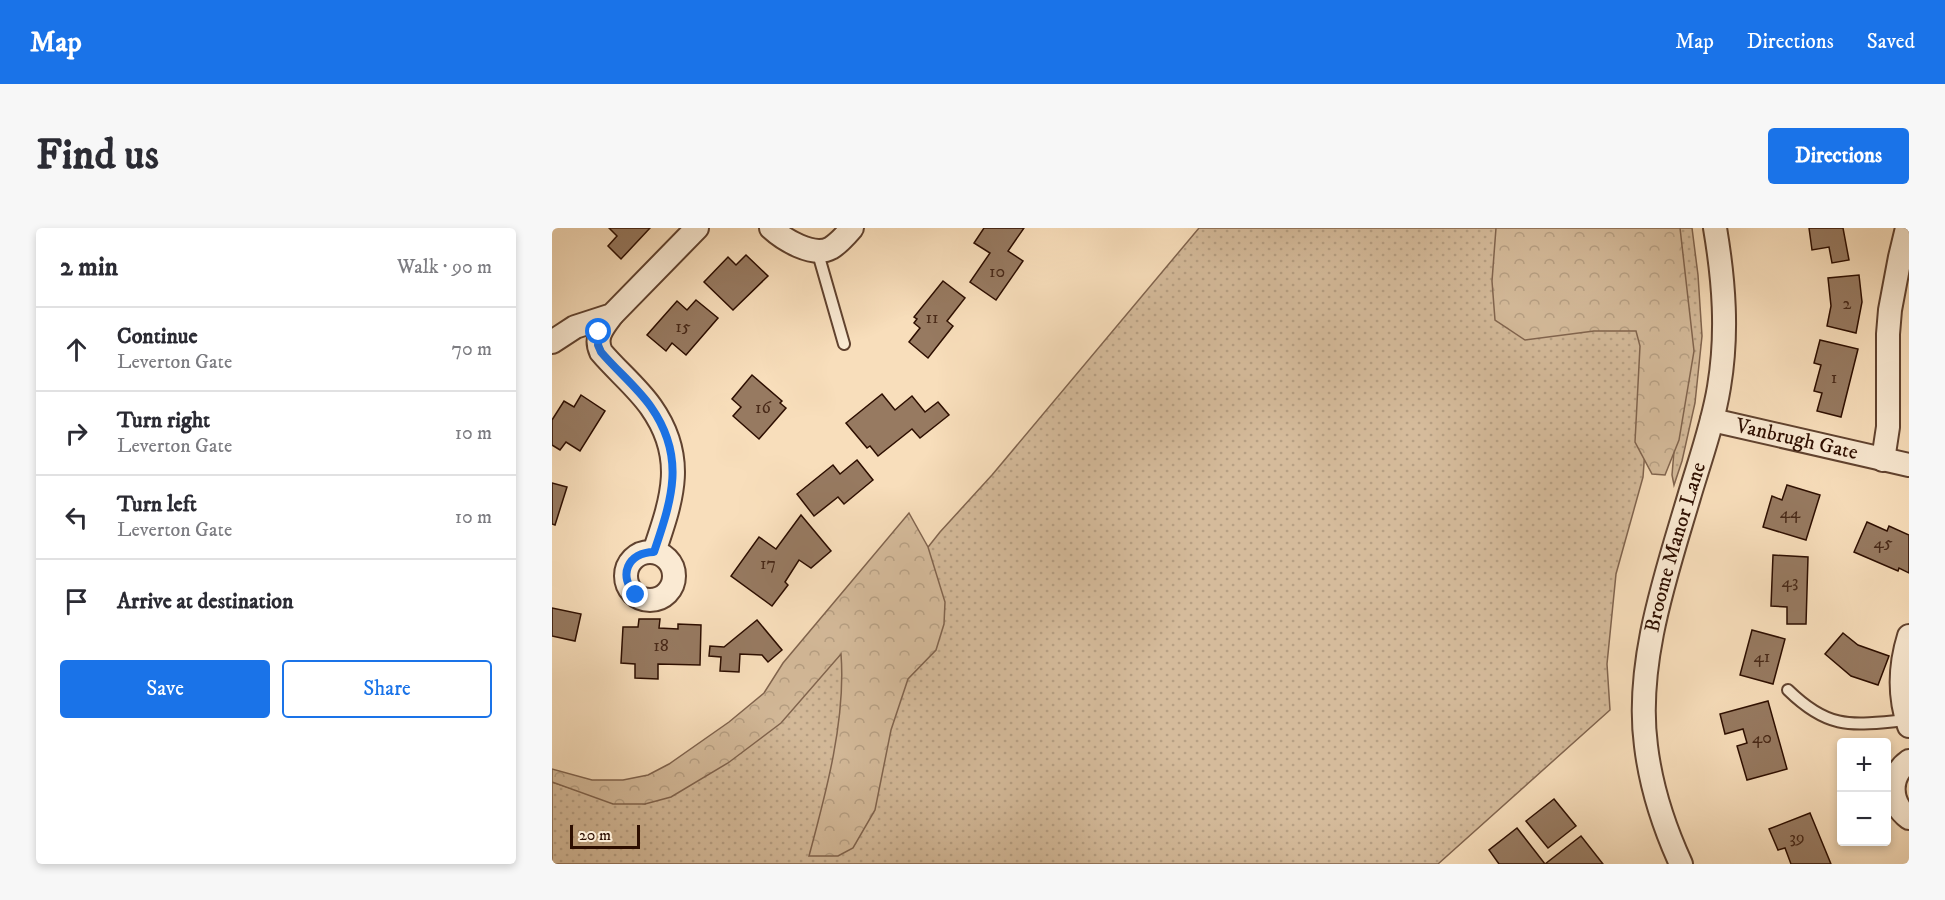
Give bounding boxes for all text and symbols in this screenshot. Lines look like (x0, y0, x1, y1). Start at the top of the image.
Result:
text: Map (30, 25, 82, 60)
text: Map (1675, 29, 1714, 55)
text: Directions (1747, 29, 1834, 55)
text: Saved (1867, 29, 1915, 55)
button: Directions (1768, 128, 1909, 184)
text: Find us (36, 130, 159, 182)
text: 2 min (60, 251, 118, 284)
text: Walk · 90 m (397, 255, 492, 280)
house number: 10 (989, 261, 1005, 283)
house number: 2 (1843, 293, 1852, 315)
house number: 11 (925, 307, 939, 329)
house number: 15 (675, 316, 691, 338)
route start (585, 318, 611, 344)
text: Continue (117, 323, 198, 350)
icon: ahead (60, 333, 93, 366)
text: 70 m (451, 337, 492, 362)
text: Leverton Gate (117, 350, 232, 375)
house number: 1 (1831, 367, 1837, 389)
house number: 16 (755, 397, 772, 419)
text: Turn right (117, 407, 210, 434)
street label: Vanbrugh Gate (1732, 413, 1861, 466)
icon: right (60, 417, 93, 450)
text: 10 m (455, 421, 492, 446)
text: Leverton Gate (117, 434, 232, 459)
street label: Broome Manor Lane (1639, 459, 1712, 635)
text: Turn left (117, 491, 197, 518)
icon: left (60, 501, 93, 534)
house number: 44 (1780, 502, 1801, 524)
text: 10 m (455, 505, 492, 530)
text: Leverton Gate (117, 518, 232, 543)
house number: 45 (1873, 532, 1893, 554)
house number: 17 (760, 553, 776, 575)
house number: 43 (1781, 571, 1799, 593)
route end (622, 581, 648, 607)
icon: arrive (60, 585, 93, 618)
text: Arrive at destination (117, 588, 294, 615)
house number: 18 (653, 635, 669, 657)
house number: 41 (1754, 646, 1770, 668)
button: Save (60, 660, 270, 718)
button: Share (282, 660, 492, 718)
house number: 40 (1752, 727, 1772, 749)
map controls (1837, 738, 1891, 846)
button: + (1837, 738, 1891, 792)
button: − (1837, 792, 1891, 846)
scale bar (570, 822, 640, 850)
text: 20 m (579, 825, 611, 845)
house number: 39 (1789, 827, 1805, 849)

